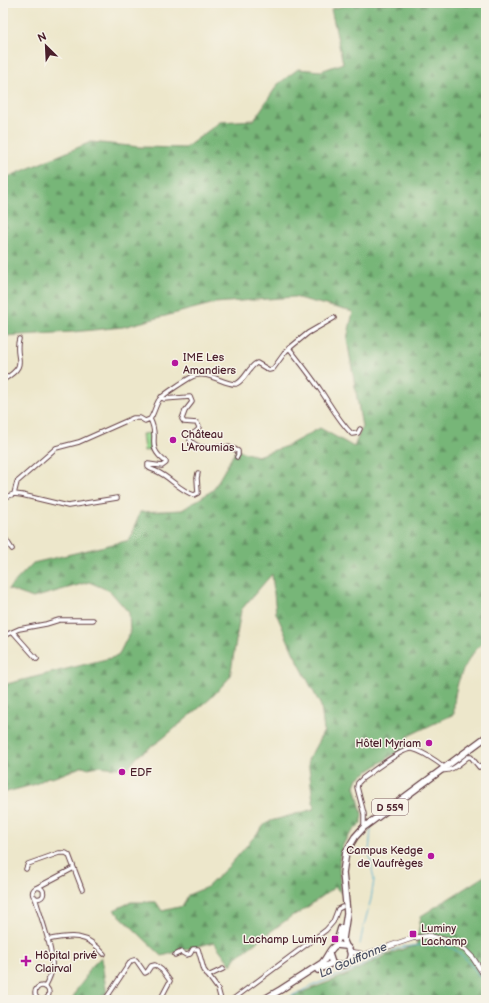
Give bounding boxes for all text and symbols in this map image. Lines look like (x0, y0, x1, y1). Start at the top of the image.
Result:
north arrow (26, 26, 66, 66)
text: N (36, 30, 49, 45)
place label: IME Les Amandiers (183, 351, 237, 377)
marker: IME Les Amandiers (170, 358, 180, 368)
place label: Château L'Aroumias (181, 428, 235, 454)
marker: Château L'Aroumias (168, 435, 178, 445)
place label: Hôtel Myriam (356, 737, 421, 750)
marker: Hôtel Myriam (424, 738, 434, 748)
place label: EDF (130, 766, 152, 779)
marker: EDF (117, 767, 127, 777)
road number: D 559 (372, 799, 408, 815)
place label: Campus Kedge de Vaufrèges (346, 844, 424, 870)
marker: Campus Kedge de Vaufrèges (426, 851, 436, 861)
place label: Luminy Lachamp (421, 922, 467, 948)
marker: Luminy Lachamp (408, 929, 418, 939)
place label: Lachamp Luminy (243, 933, 327, 946)
marker: Lachamp Luminy (330, 934, 340, 944)
water label: La Gouffonne (317, 939, 390, 982)
place label: Hôpital privé Clairval (35, 949, 98, 975)
marker: Hôpital privé Clairval (20, 955, 32, 967)

